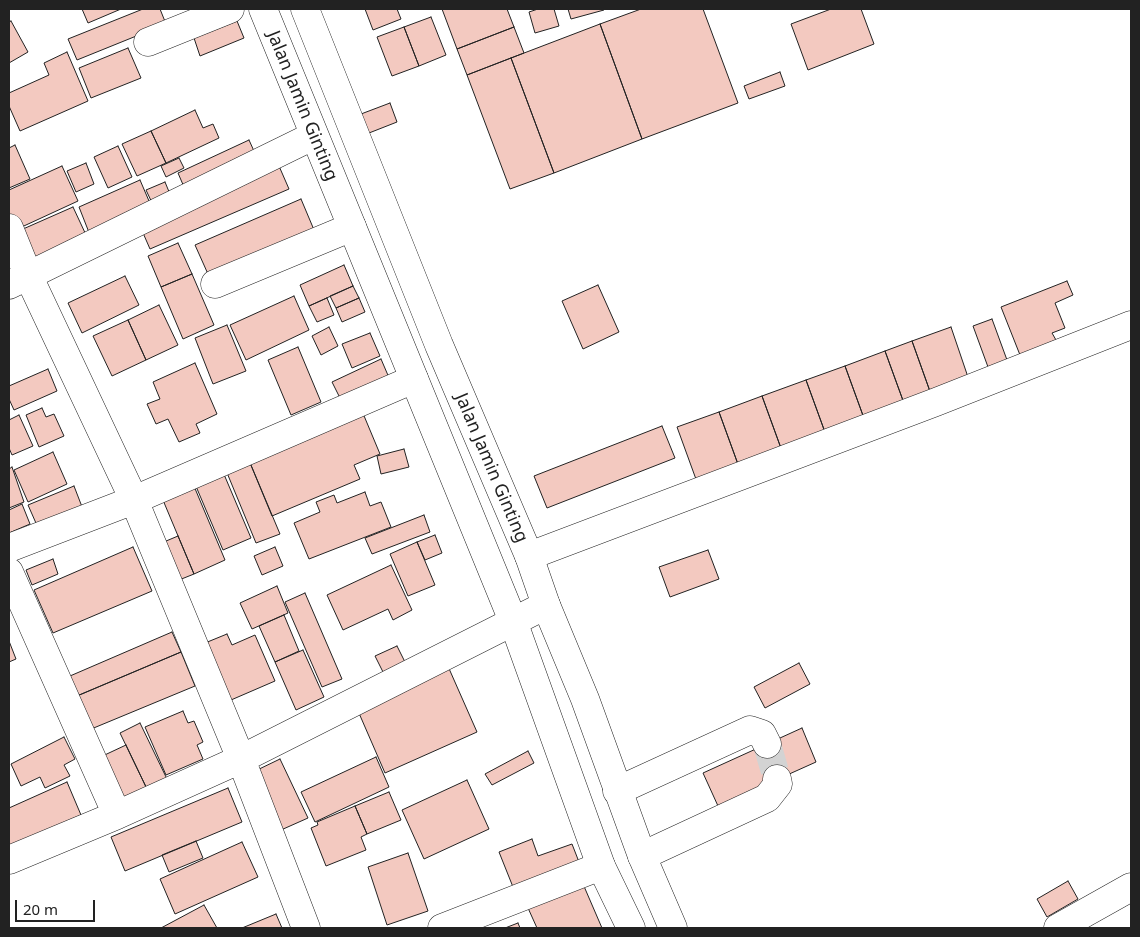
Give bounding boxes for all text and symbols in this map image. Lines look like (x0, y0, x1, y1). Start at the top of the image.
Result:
street label: Jalan Jamin Ginting (262, 28, 342, 184)
street label: Jalan Jamin Ginting (450, 390, 532, 546)
scale bar (18, 890, 98, 922)
text: 20 m (23, 899, 58, 919)

